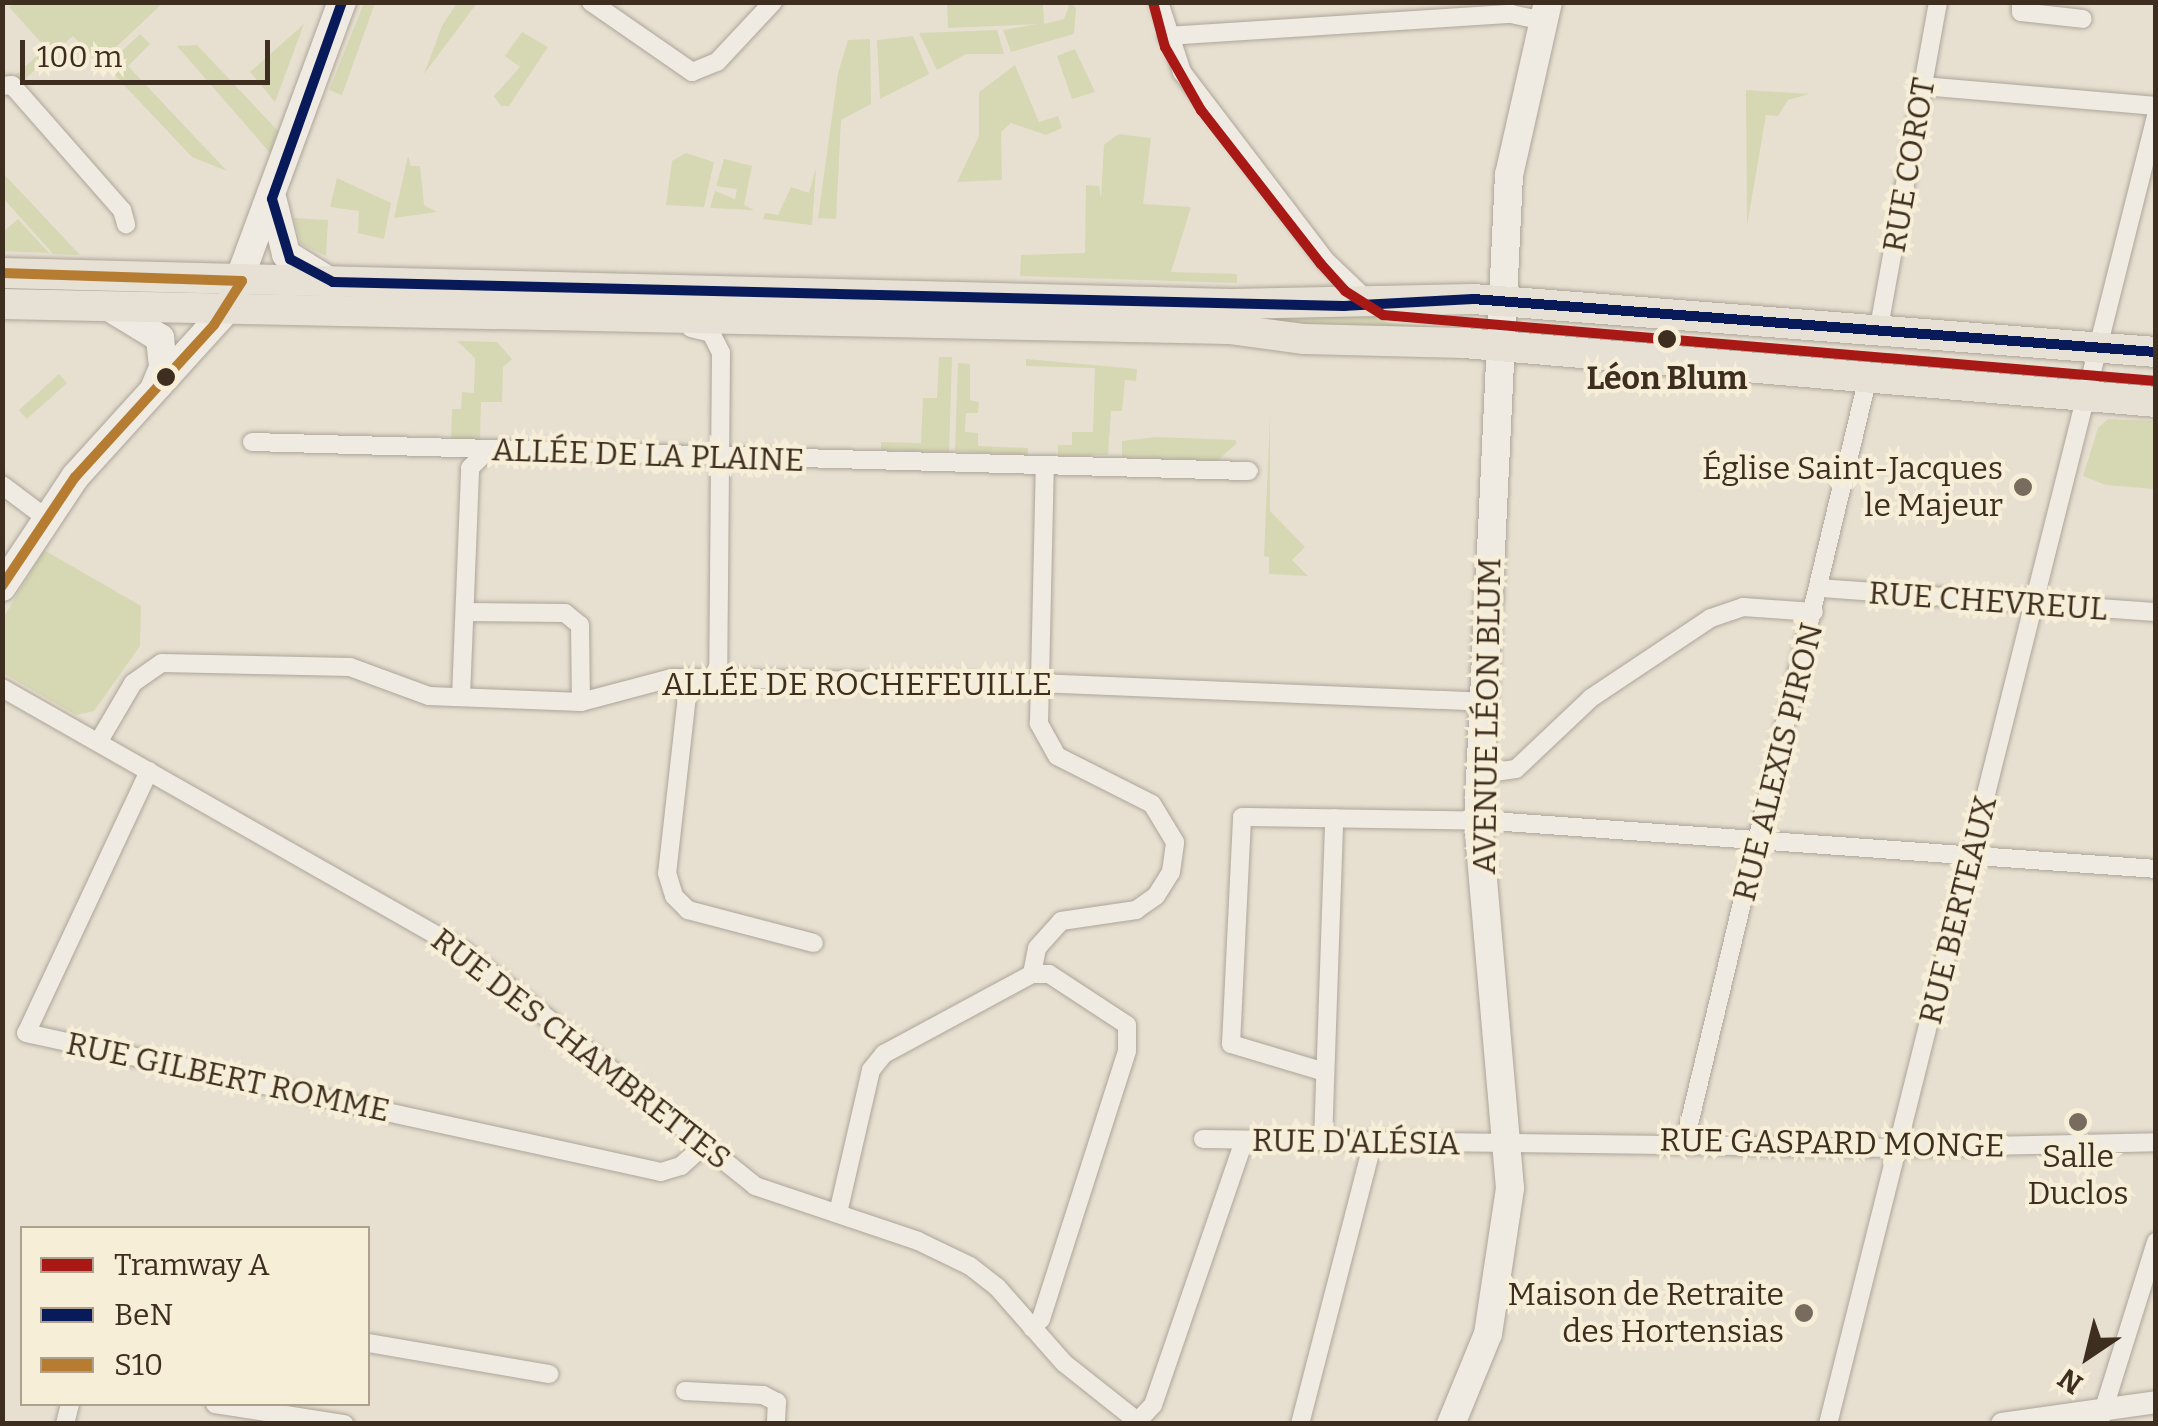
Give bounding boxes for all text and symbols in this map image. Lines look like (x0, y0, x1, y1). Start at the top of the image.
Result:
scale bar (25, 20, 275, 82)
text: 100 m (37, 39, 122, 75)
street label: RUE COROT (1875, 75, 1943, 255)
marker: Léon Blum (1652, 324, 1682, 354)
place label: Léon Blum (1586, 359, 1748, 397)
unlabelled marker (156, 367, 176, 387)
street label: ALLÉE DE LA PLAINE (491, 430, 805, 480)
place label: Église Saint-Jacques le Majeur (1702, 450, 2003, 525)
marker: Église Saint-Jacques le Majeur (2012, 476, 2034, 498)
street label: AVENUE LÉON BLUM (1465, 557, 1509, 875)
street label: RUE CHEVREUL (1867, 574, 2109, 628)
street label: RUE ALEXIS PIRON (1725, 619, 1831, 905)
street label: ALLÉE DE ROCHEFEUILLE (662, 665, 1052, 703)
street label: RUE BERTEAUX (1911, 792, 2005, 1028)
street label: RUE DES CHAMBRETTES (424, 920, 738, 1178)
street label: RUE GILBERT ROMME (63, 1024, 393, 1130)
marker: Salle Duclos (2067, 1111, 2089, 1133)
street label: RUE D'ALÉSIA (1252, 1121, 1460, 1163)
street label: RUE GASPARD MONGE (1659, 1121, 2005, 1165)
place label: Salle Duclos (2027, 1138, 2129, 1213)
legend (20, 1226, 370, 1406)
text: Tramway A (114, 1247, 270, 1283)
place label: Maison de Retraite des Hortensias (1507, 1276, 1784, 1351)
text: BeN (114, 1297, 173, 1333)
marker: Maison de Retraite des Hortensias (1793, 1302, 1815, 1324)
north arrow (2038, 1306, 2138, 1406)
text: S10 (114, 1347, 163, 1383)
text: N (2052, 1361, 2089, 1401)

